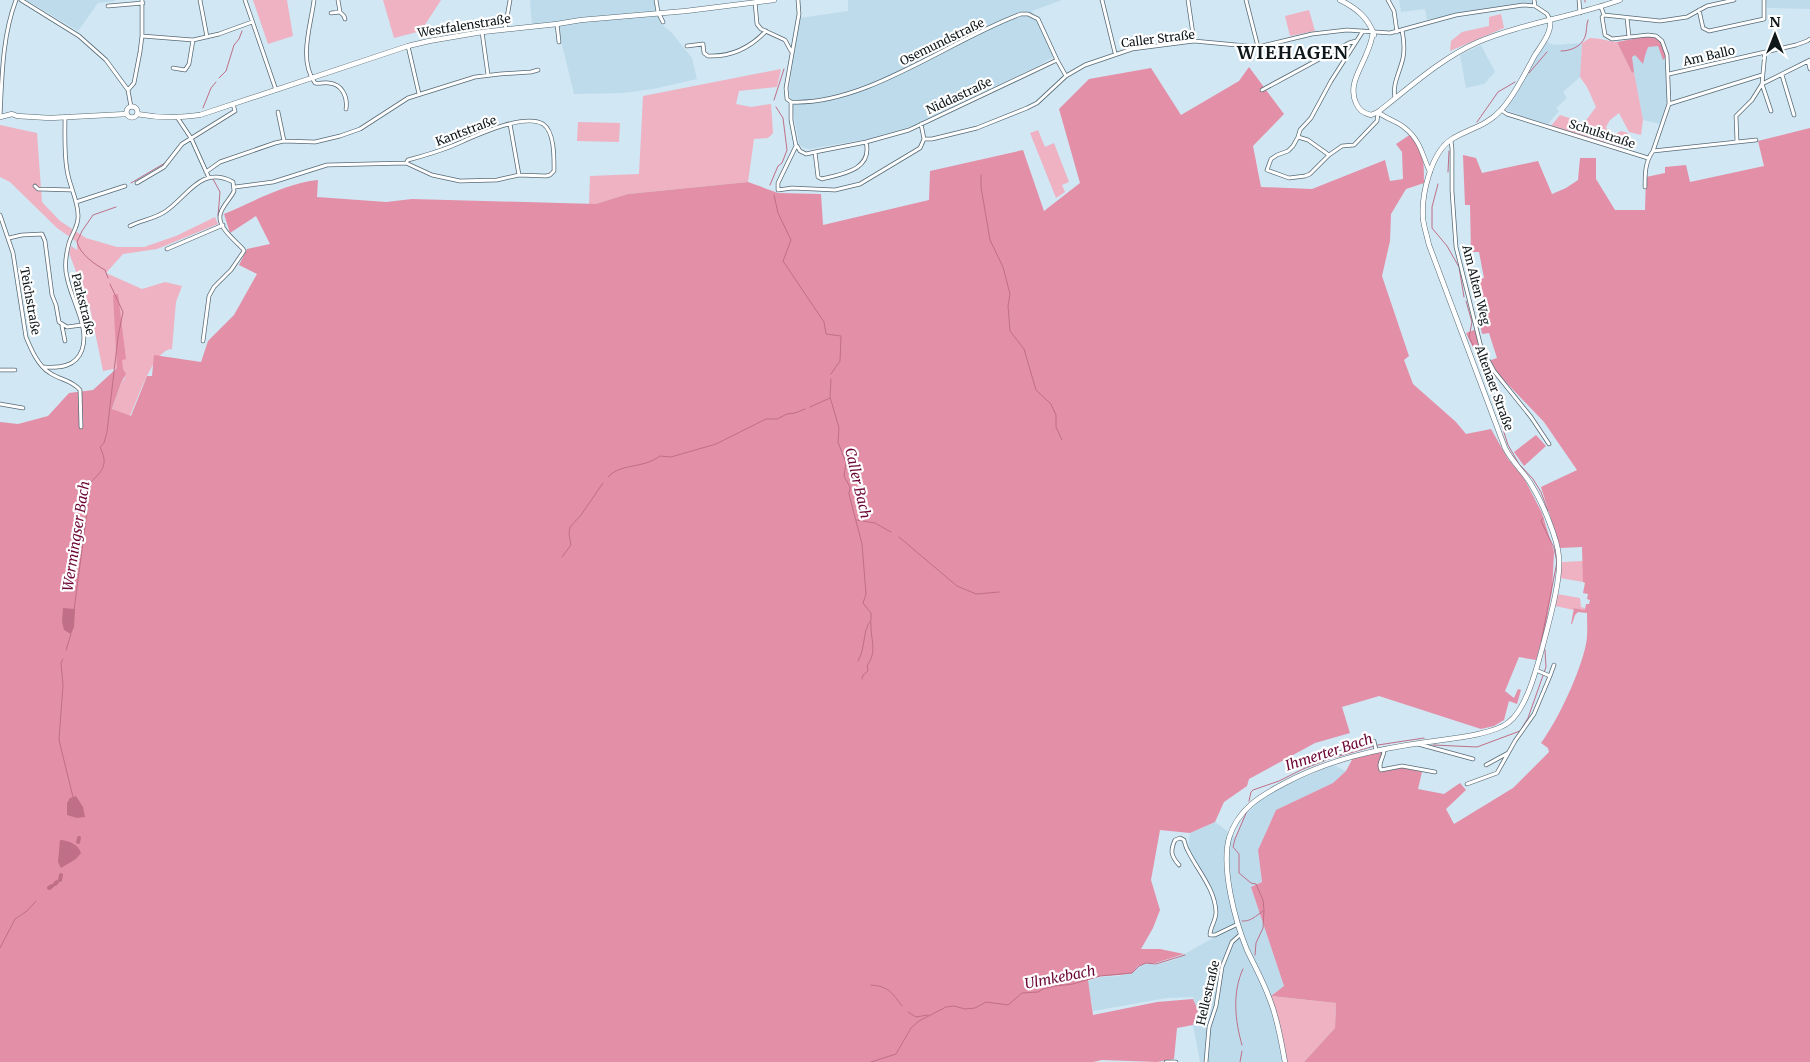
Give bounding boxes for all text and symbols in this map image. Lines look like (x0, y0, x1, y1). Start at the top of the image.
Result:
north arrow (1750, 10, 1800, 60)
street label: Westfalenstraße (415, 11, 512, 40)
text: N (1769, 13, 1781, 31)
street label: Osemundstraße (897, 15, 986, 68)
street label: Caller Straße (1120, 27, 1196, 50)
district label: WIEHAGEN (1236, 41, 1349, 64)
street label: Am Ballo (1681, 42, 1736, 69)
street label: Niddastraße (924, 74, 994, 117)
street label: Kantstraße (433, 112, 498, 149)
street label: Schulstraße (1567, 116, 1637, 151)
street label: Am Alten Weg (1459, 242, 1494, 327)
street label: Teichstraße (17, 266, 44, 336)
street label: Parkstraße (69, 271, 98, 336)
street label: Altenaer Straße (1472, 342, 1517, 432)
water label: Caller Bach (841, 446, 875, 520)
water label: Wermingser Bach (58, 480, 94, 592)
water label: Ihmerter Bach (1283, 729, 1375, 775)
street label: Hellestraße (1193, 959, 1222, 1027)
water label: Ulmkebach (1023, 961, 1097, 993)

